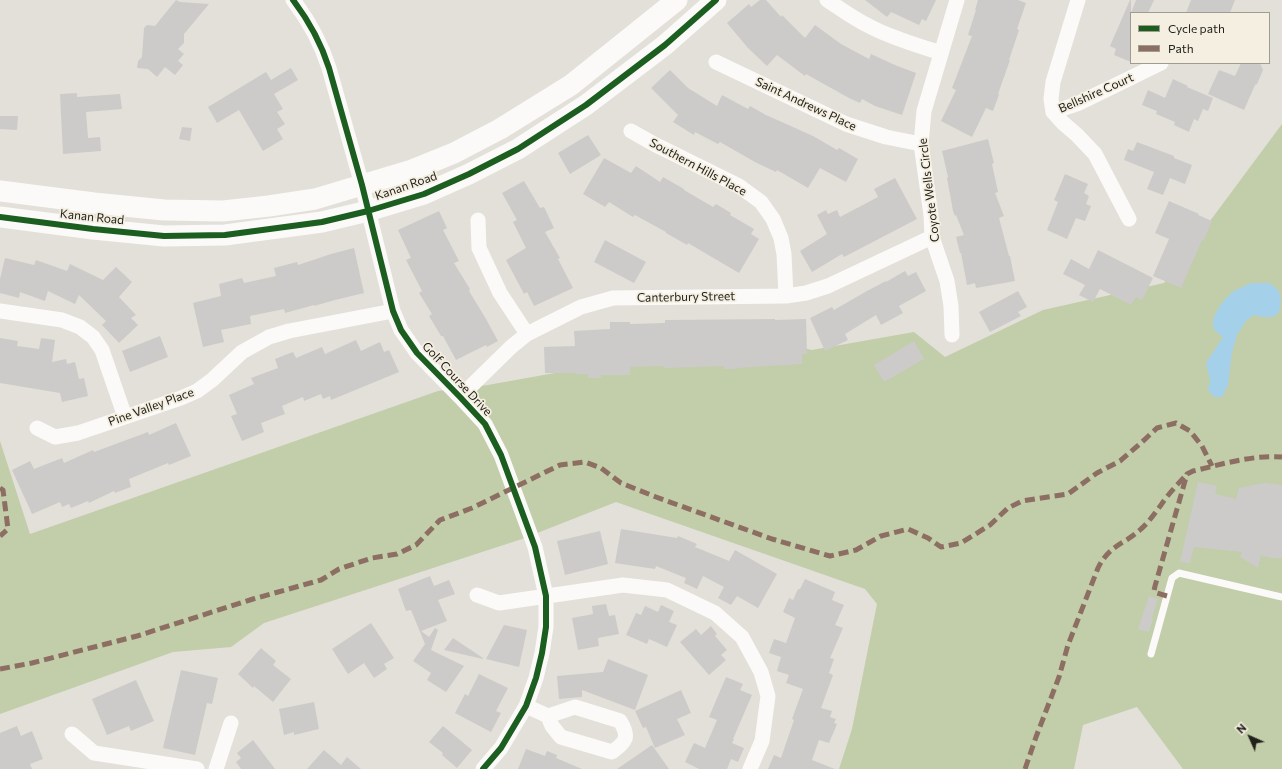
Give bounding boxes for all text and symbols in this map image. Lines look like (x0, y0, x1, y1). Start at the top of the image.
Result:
legend (1130, 12, 1270, 64)
text: Cycle path (1168, 21, 1225, 35)
text: Path (1168, 41, 1194, 55)
street label: Bellshire Court (1056, 70, 1136, 116)
street label: Saint Andrews Place (753, 74, 859, 134)
street label: Southern Hills Place (647, 135, 749, 199)
street label: Coyote Wells Circle (915, 137, 943, 243)
street label: Kanan Road (373, 169, 439, 203)
street label: Kanan Road (59, 206, 125, 228)
street label: Canterbury Street (637, 289, 735, 305)
street label: Golf Course Drive (419, 339, 495, 419)
street label: Pine Valley Place (106, 385, 196, 429)
north arrow (1230, 717, 1270, 757)
text: N (1234, 721, 1249, 736)

